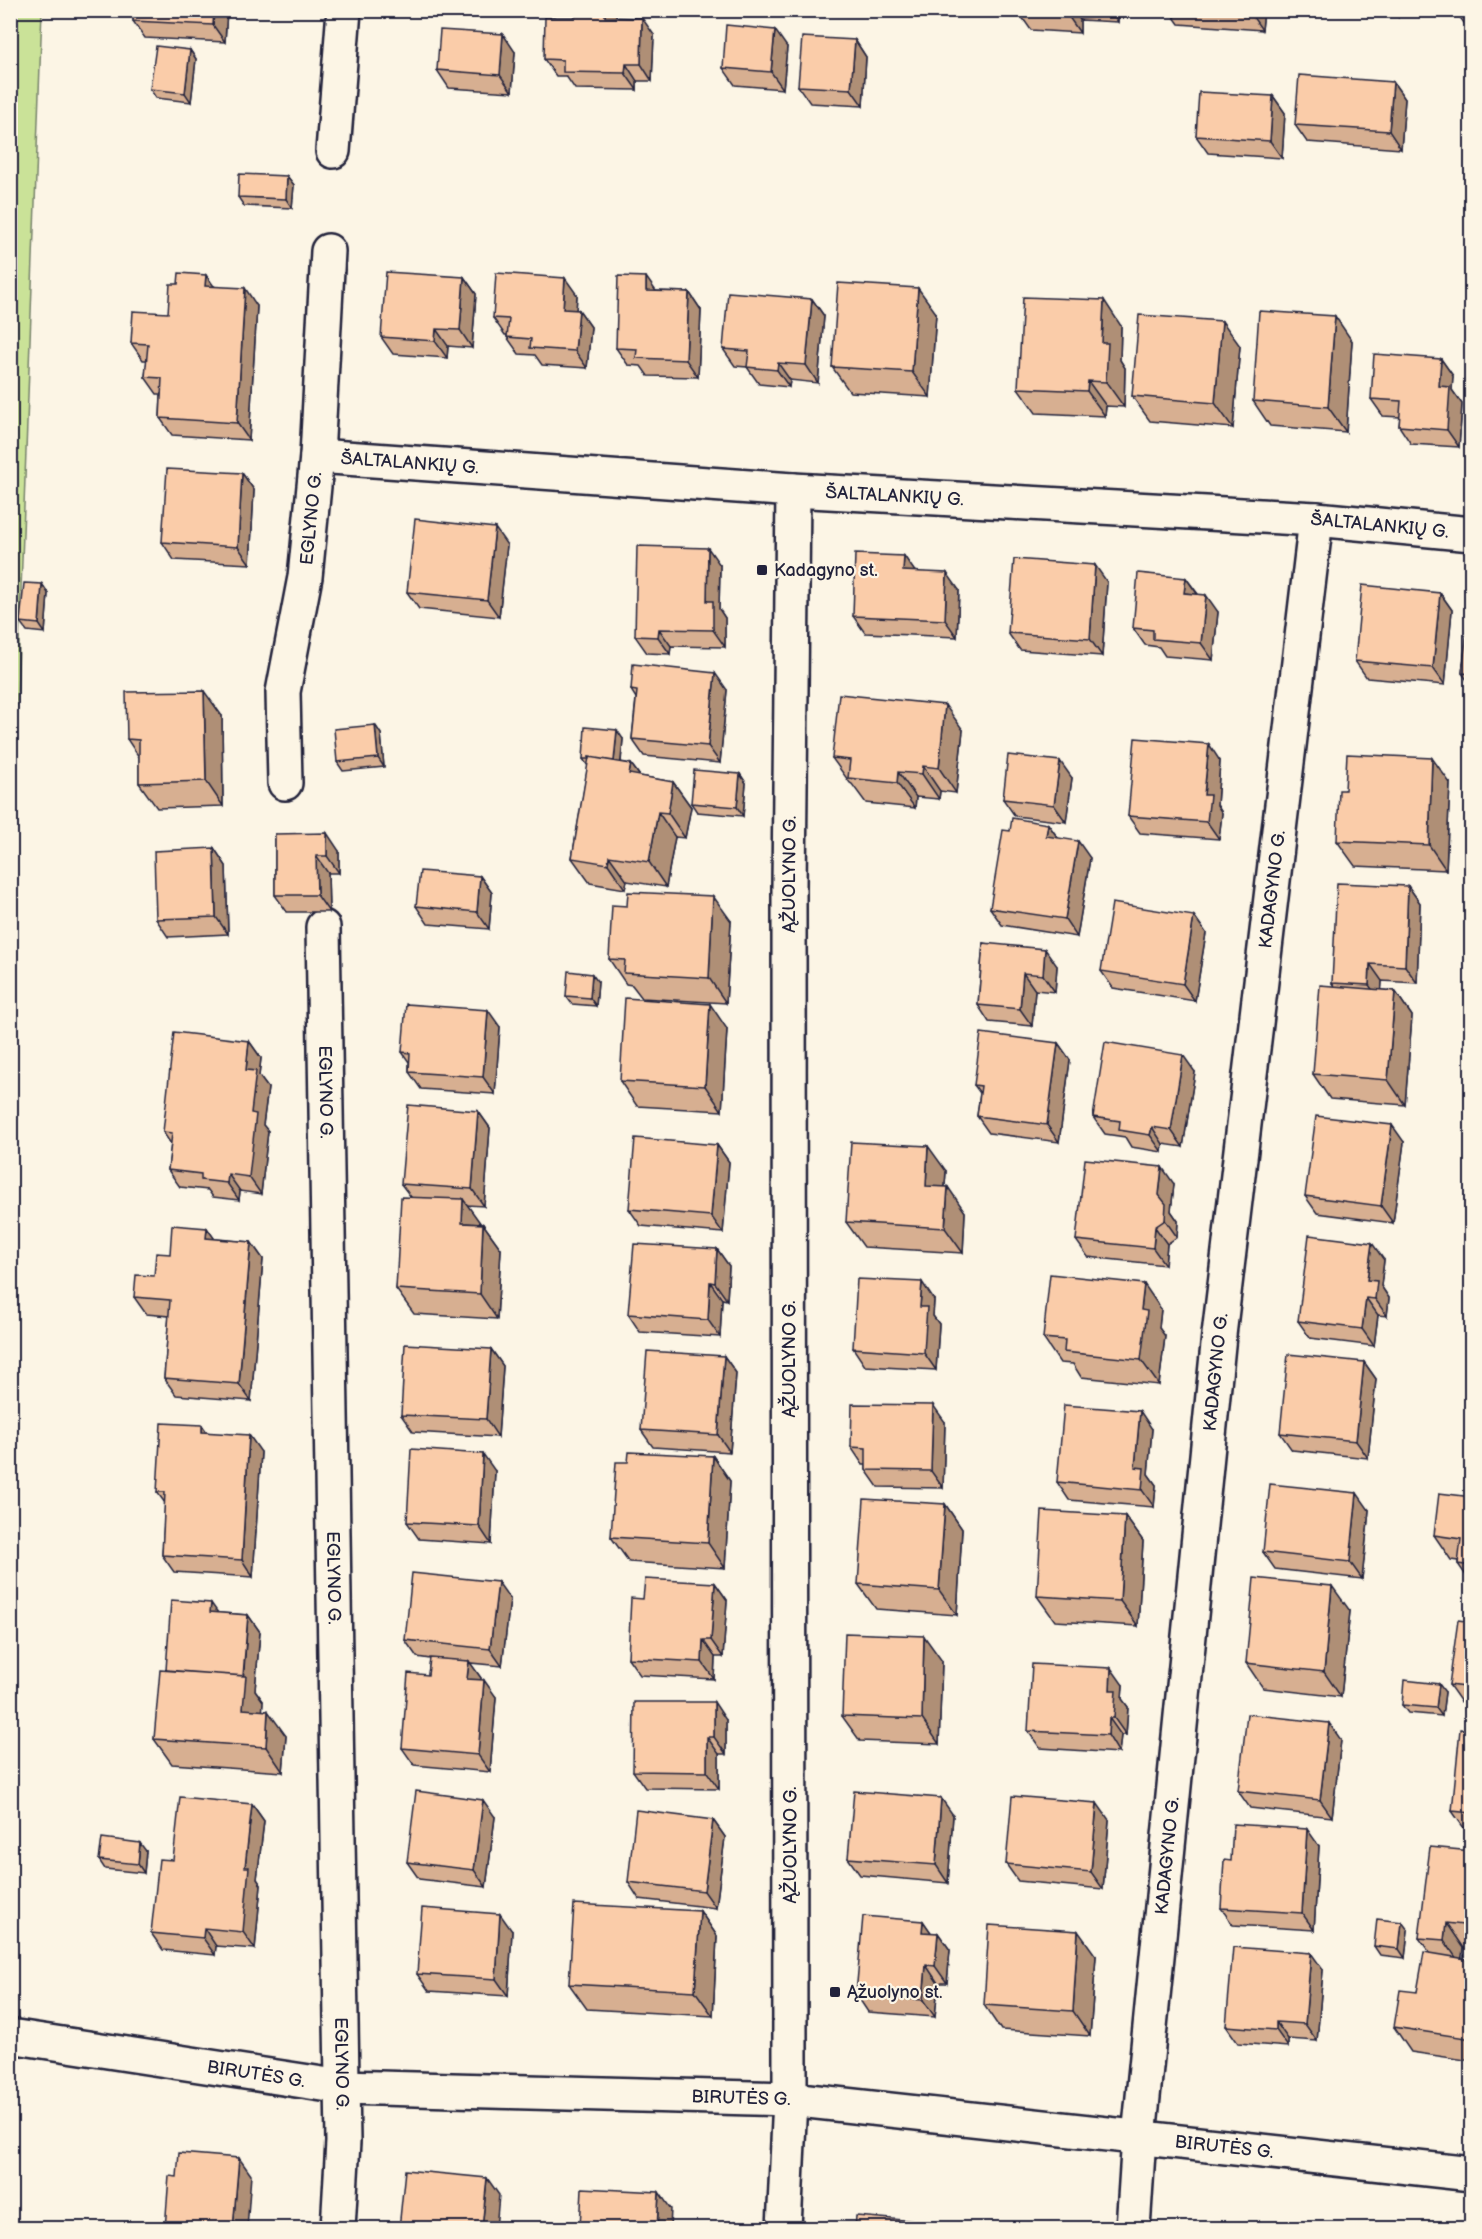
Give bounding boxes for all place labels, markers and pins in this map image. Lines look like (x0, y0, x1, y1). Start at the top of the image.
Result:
place label: Kadagyno st. (774, 560, 878, 581)
marker: Kadagyno st. (755, 563, 769, 577)
place label: Ąžuolyno st. (847, 1982, 943, 2003)
marker: Ąžuolyno st. (828, 1985, 842, 1999)

